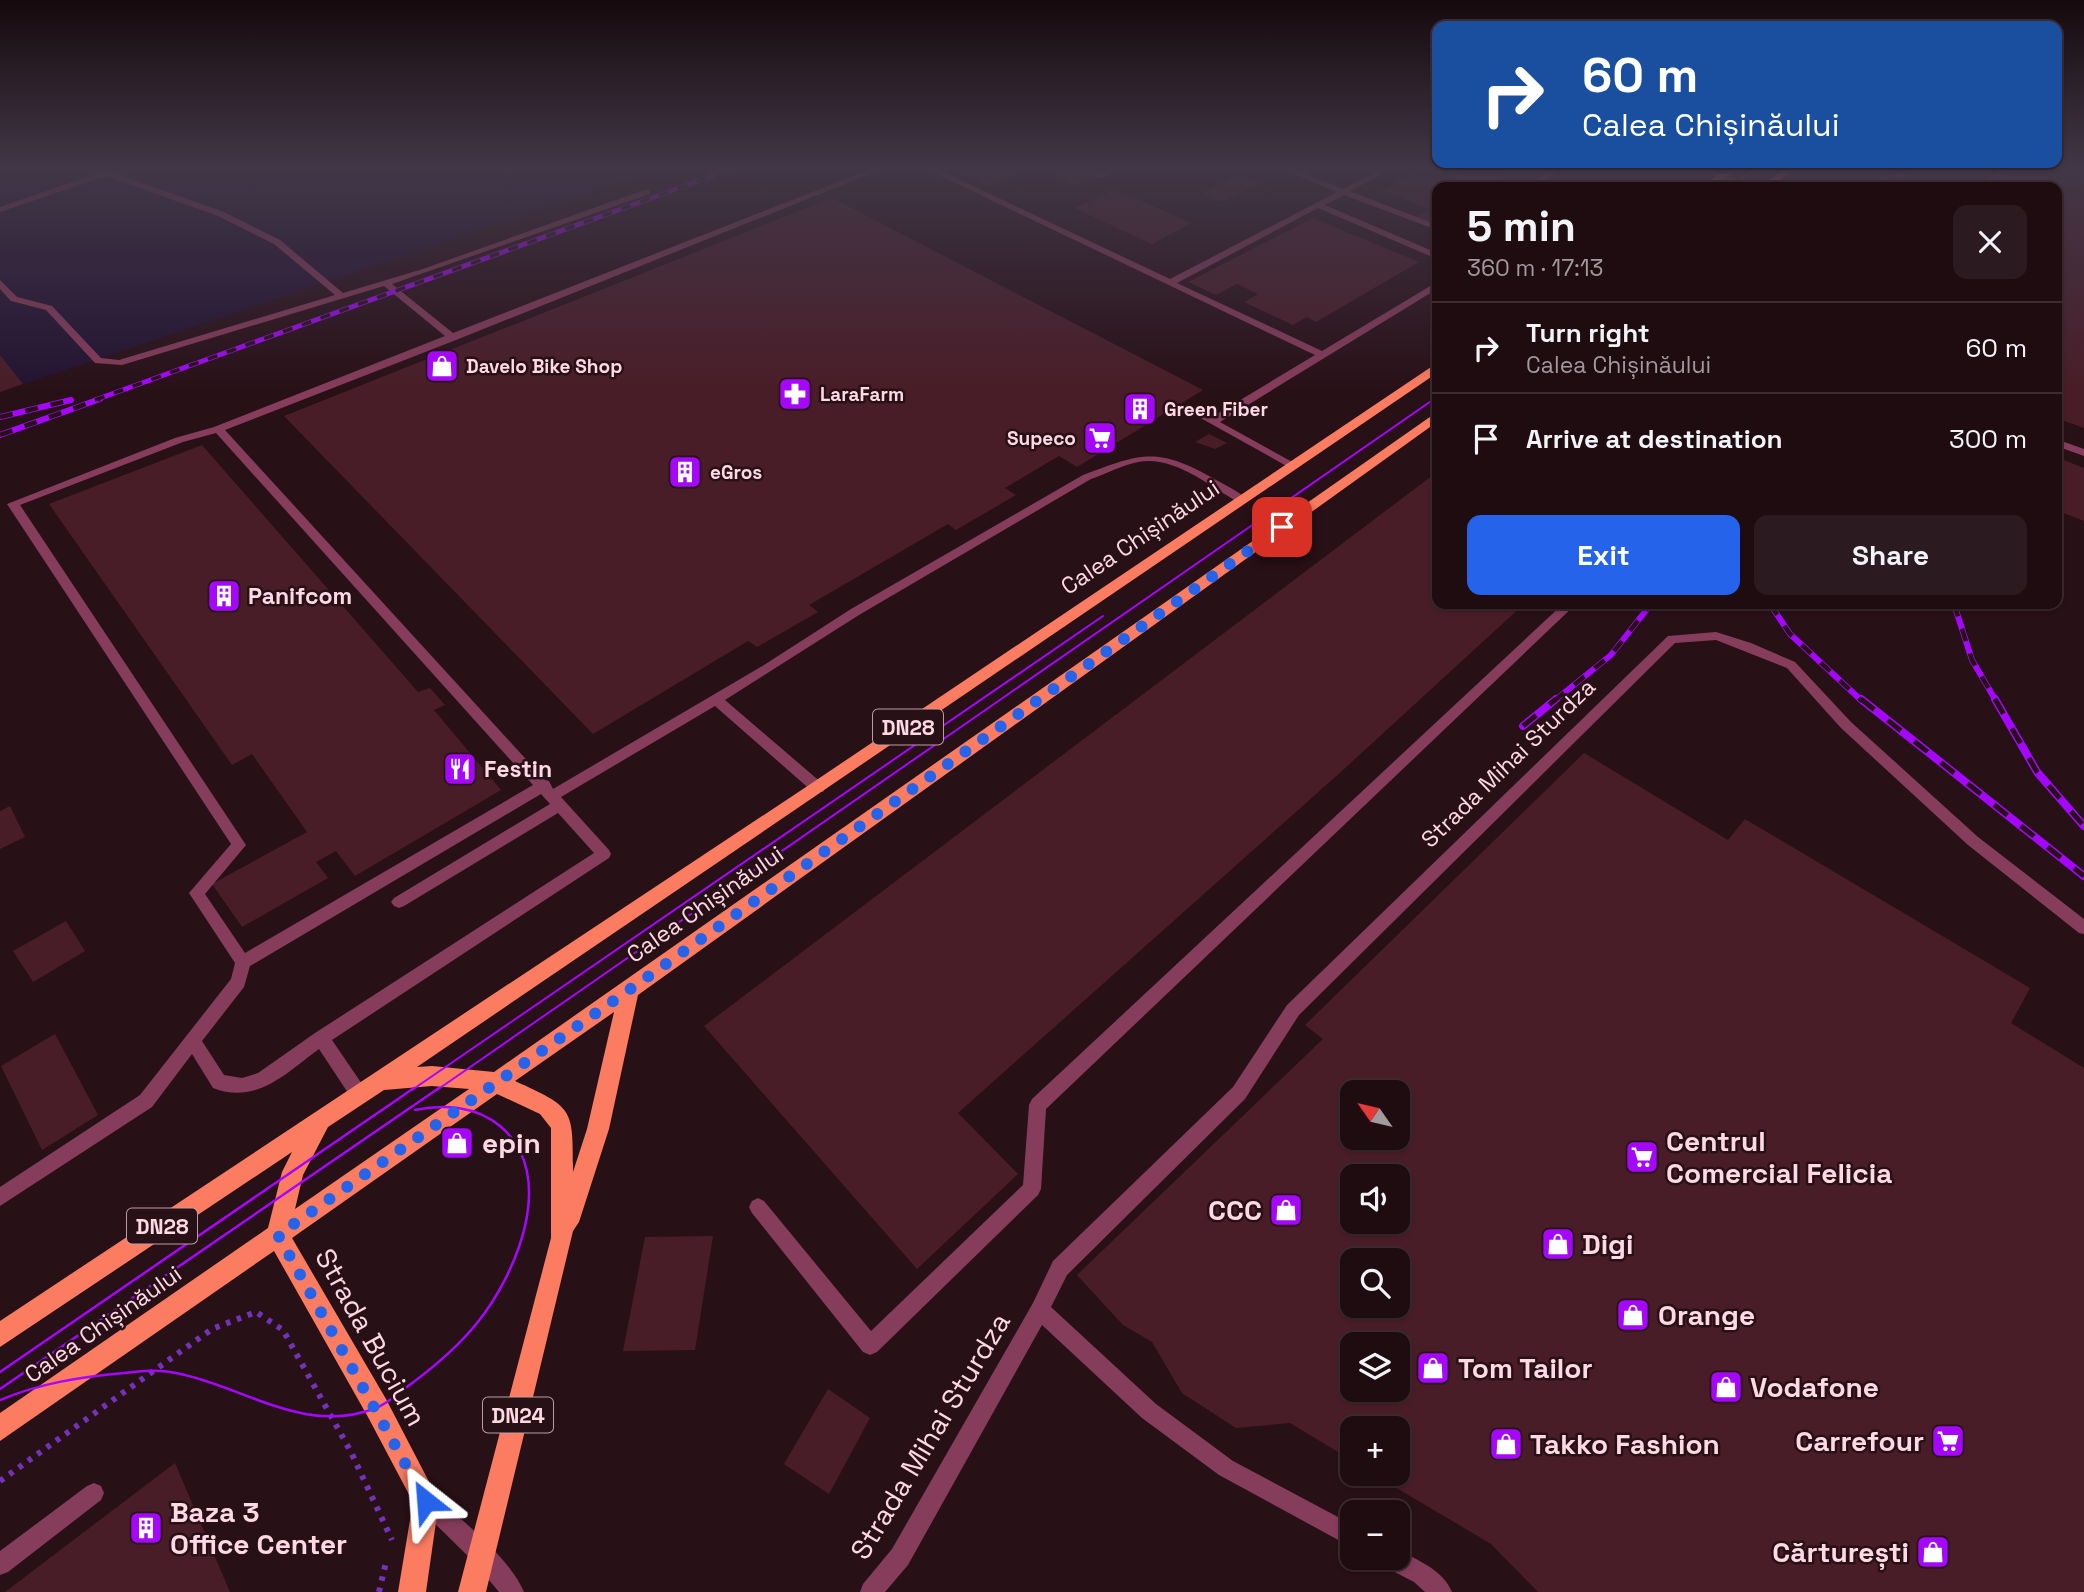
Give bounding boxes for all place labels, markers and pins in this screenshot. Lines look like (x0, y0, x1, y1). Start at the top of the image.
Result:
shop icon: Davelo Bike Shop (423, 347, 461, 385)
place label: Davelo Bike Shop (466, 354, 622, 379)
pharmacy icon: LaraFarm (776, 375, 814, 413)
place label: LaraFarm (820, 382, 904, 407)
building icon: Green Fiber (1121, 390, 1159, 428)
place label: Green Fiber (1164, 397, 1268, 422)
supermarket icon: Supeco (1081, 419, 1119, 457)
place label: Supeco (1007, 426, 1076, 451)
building icon: eGros (666, 453, 704, 491)
place label: eGros (710, 460, 762, 485)
pin (1252, 497, 1312, 557)
building icon: Panifcom (205, 577, 243, 615)
place label: Panifcom (248, 581, 352, 611)
restaurant icon: Festin (441, 750, 479, 788)
place label: Festin (484, 754, 552, 784)
place label: Centrul Comercial Felicia (1666, 1123, 1892, 1191)
shop icon: epin (438, 1124, 476, 1162)
place label: epin (482, 1125, 541, 1161)
supermarket icon: Centrul Comercial Felicia (1623, 1138, 1661, 1176)
shop icon: CCC (1267, 1191, 1305, 1229)
place label: CCC (1208, 1192, 1262, 1228)
shop icon: Digi (1539, 1225, 1577, 1263)
place label: Digi (1582, 1226, 1633, 1262)
shop icon: Orange (1614, 1296, 1652, 1334)
place label: Orange (1658, 1297, 1755, 1333)
shop icon: Tom Tailor (1414, 1349, 1452, 1387)
place label: Tom Tailor (1458, 1350, 1593, 1386)
shop icon: Vodafone (1707, 1368, 1745, 1406)
place label: Vodafone (1750, 1369, 1879, 1405)
supermarket icon: Carrefour (1929, 1422, 1967, 1460)
place label: Carrefour (1795, 1423, 1924, 1459)
shop icon: Takko Fashion (1487, 1425, 1525, 1463)
place label: Takko Fashion (1530, 1426, 1720, 1462)
place label: Baza 3 Office Center (170, 1494, 347, 1562)
building icon: Baza 3 Office Center (127, 1509, 165, 1547)
shop icon: Cărturești (1914, 1533, 1952, 1571)
place label: Cărturești (1772, 1534, 1909, 1570)

